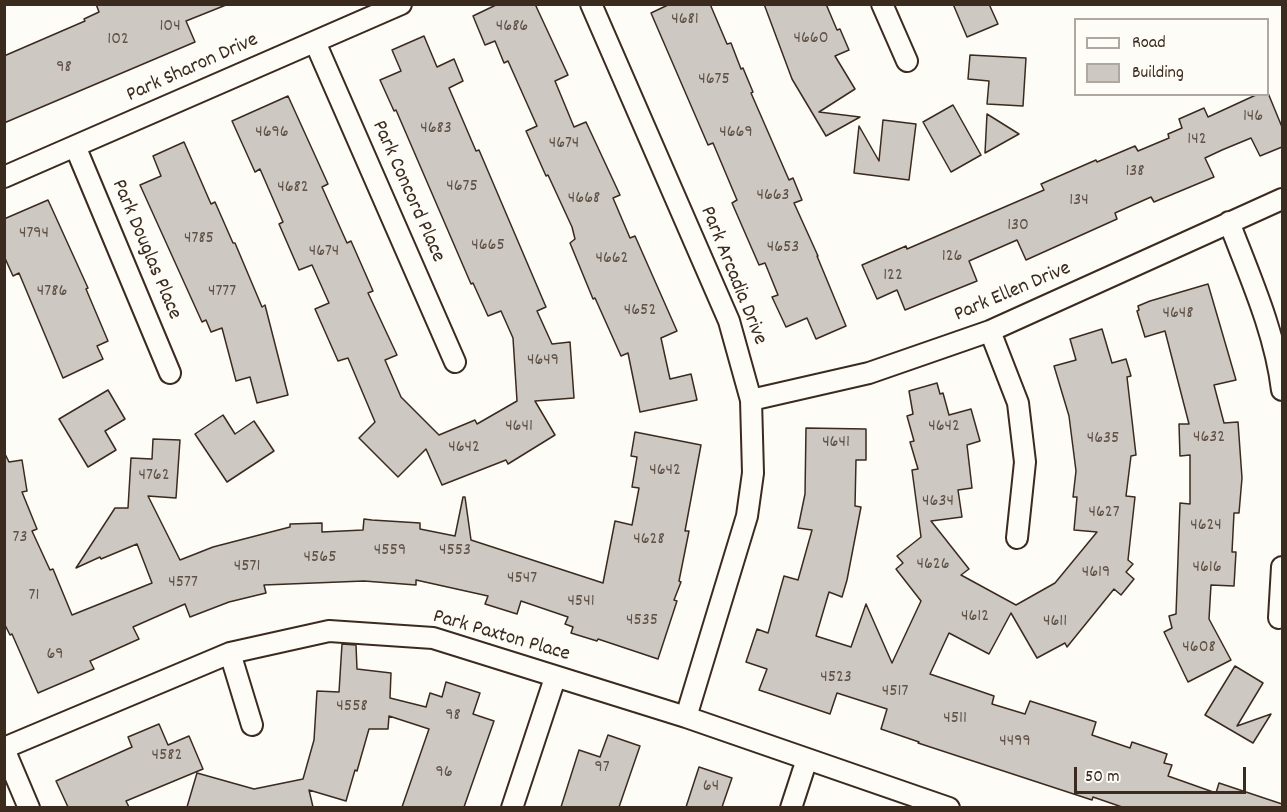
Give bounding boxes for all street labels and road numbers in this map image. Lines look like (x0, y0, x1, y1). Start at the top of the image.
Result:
street label: Park Sharon Drive (123, 29, 263, 109)
street label: Park Concord Place (365, 117, 449, 267)
street label: Park Douglas Place (104, 176, 186, 324)
street label: Park Arcadia Drive (693, 203, 771, 349)
street label: Park Ellen Drive (951, 257, 1075, 329)
street label: Park Paxton Place (430, 605, 572, 669)

